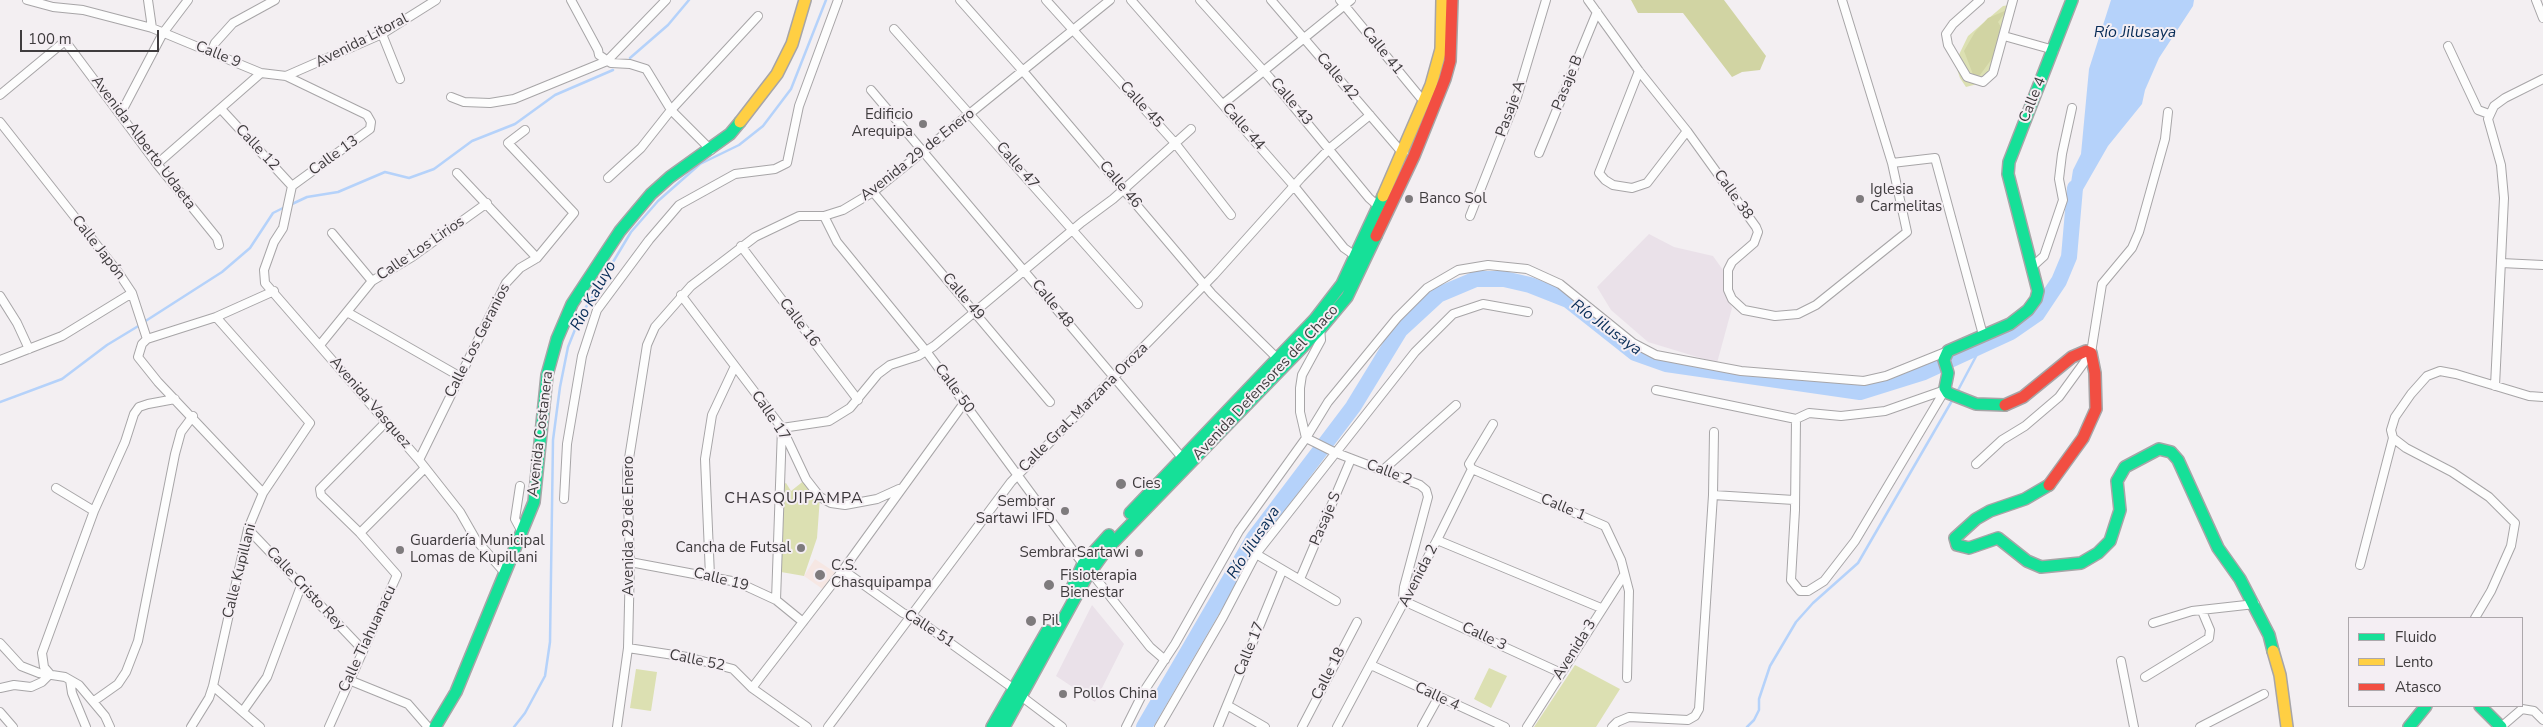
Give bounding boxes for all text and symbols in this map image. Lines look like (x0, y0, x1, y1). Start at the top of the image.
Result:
street label: Avenida Litoral (313, 10, 411, 72)
scale bar (22, 20, 161, 52)
street label: Calle 41 (1357, 23, 1407, 79)
water label: Río Jilusaya (2094, 23, 2176, 43)
text: 100 m (28, 29, 72, 49)
street label: Calle 9 (193, 38, 243, 72)
street label: Calle 42 (1312, 50, 1362, 104)
street label: Pasaje B (1549, 53, 1587, 113)
street label: Avenida Alberto Udaeta (87, 73, 199, 213)
street label: Calle 43 (1266, 75, 1316, 129)
street label: Calle 4 (2016, 75, 2050, 125)
street label: Calle 45 (1115, 78, 1167, 132)
street label: Pasaje A (1493, 78, 1529, 140)
street label: Calle 44 (1218, 100, 1268, 154)
street label: Avenida 29 de Enero (857, 105, 979, 205)
place label: Edificio Arequipa (851, 106, 913, 141)
marker: Edificio Arequipa (917, 118, 929, 130)
street label: Calle 12 (231, 121, 283, 175)
street label: Calle 13 (306, 132, 362, 180)
street label: Calle 47 (992, 139, 1042, 193)
street label: Calle 46 (1095, 158, 1145, 212)
street label: Calle 38 (1709, 167, 1757, 223)
place label: Iglesia Carmelitas (1870, 181, 1942, 216)
place label: Banco Sol (1419, 190, 1487, 208)
marker: Banco Sol (1403, 193, 1415, 205)
marker: Iglesia Carmelitas (1854, 193, 1866, 205)
street label: Calle Japón (67, 212, 129, 284)
street label: Calle Los Lirios (374, 213, 468, 285)
water label: Rio Kaluyo (567, 258, 621, 334)
street label: Calle 49 (938, 270, 988, 324)
street label: Calle 48 (1027, 276, 1077, 332)
street label: Calle Los Geranios (441, 281, 515, 401)
street label: Calle 16 (775, 295, 823, 351)
water label: Río Jilusaya (1567, 296, 1645, 360)
street label: Avenida Defensores del Chaco (1189, 302, 1343, 464)
street label: Calle Gral. Marzana Oroza (1016, 340, 1152, 476)
street label: Avenida Vasquez (325, 354, 415, 452)
street label: Calle 50 (930, 361, 978, 417)
street label: Avenida Costanera (524, 370, 558, 498)
street label: Calle 17 (747, 388, 793, 444)
street label: Avenida 29 de Enero (620, 456, 638, 596)
street label: Calle 2 (1364, 456, 1414, 490)
place label: Cies (1132, 475, 1161, 493)
marker: Cies (1114, 477, 1128, 491)
district label: CHASQUIPAMPA (723, 489, 865, 509)
street label: Pasaje S (1307, 489, 1345, 549)
street label: Calle 1 (1538, 490, 1588, 526)
place label: Sembrar Sartawi IFD (976, 493, 1055, 528)
water label: Río Jilusaya (1223, 503, 1285, 583)
marker: Sembrar Sartawi IFD (1059, 505, 1071, 517)
street label: Calle Kupillani (220, 522, 260, 620)
place label: Guardería Municipal Lomas de Kupillani (410, 532, 545, 567)
place label: Cancha de Futsal (676, 539, 791, 557)
marker: Cancha de Futsal (795, 542, 807, 554)
street label: Avenida 2 (1396, 542, 1442, 610)
street label: Calle Cristo Rey (262, 544, 348, 634)
marker: Guardería Municipal Lomas de Kupillani (394, 544, 406, 556)
place label: SembrarSartawi (1019, 544, 1129, 562)
marker: SembrarSartawi (1133, 547, 1145, 559)
place label: C.S. Chasquipampa (831, 557, 932, 592)
street label: Calle 19 (691, 564, 751, 596)
place label: Fisioterapia Bienestar (1060, 567, 1137, 602)
marker: C.S. Chasquipampa (813, 568, 827, 582)
marker: Fisioterapia Bienestar (1042, 578, 1056, 592)
street label: Calle Tiahuanacu (335, 583, 401, 695)
street label: Calle 51 (900, 606, 958, 652)
place label: Pil (1042, 612, 1059, 630)
marker: Pil (1024, 614, 1038, 628)
street label: Avenida 3 (1549, 617, 1601, 683)
legend (2348, 617, 2523, 707)
street label: Calle 17 (1231, 619, 1269, 679)
street label: Calle 3 (1459, 619, 1509, 655)
text: Fluido (2395, 627, 2437, 647)
street label: Calle 18 (1308, 645, 1350, 703)
street label: Calle 52 (668, 646, 726, 676)
text: Lento (2395, 652, 2433, 672)
text: Atasco (2395, 677, 2441, 697)
street label: Calle 4 (1412, 679, 1462, 715)
place label: Pollos China (1073, 685, 1157, 703)
marker: Pollos China (1057, 688, 1069, 700)

